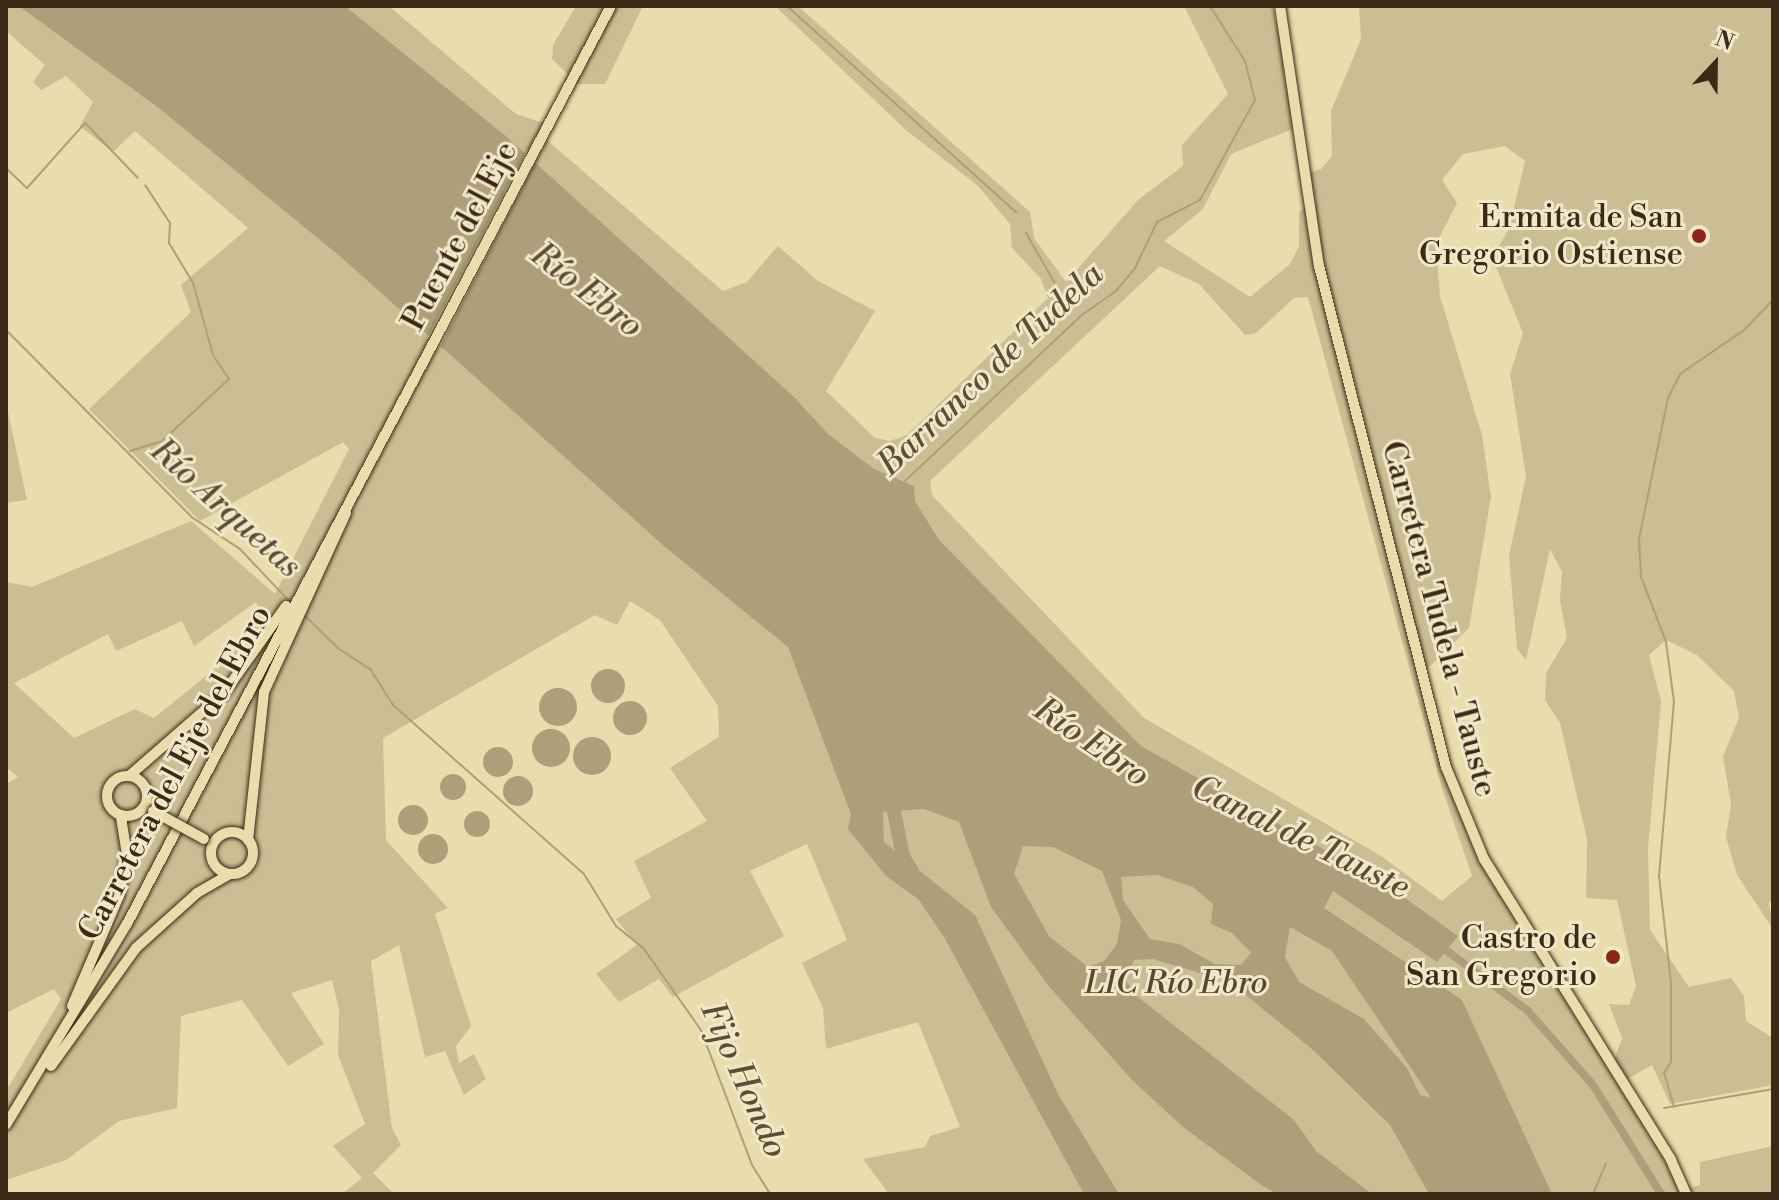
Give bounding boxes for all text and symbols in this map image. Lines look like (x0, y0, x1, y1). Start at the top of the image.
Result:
north arrow (1675, 24, 1755, 104)
text: N (1711, 26, 1737, 57)
street label: Puente del Eje (394, 135, 526, 337)
place label: Ermita de San Gregorio Ostiense (1419, 199, 1683, 274)
marker: Ermita de San Gregorio Ostiense (1690, 227, 1708, 245)
water label: Río Ebro (522, 235, 650, 347)
water label: Barranco de Tudela (870, 255, 1112, 485)
water label: Río Arquetas (141, 431, 309, 587)
street label: Carretera Tudela - Tauste (1373, 437, 1505, 801)
street label: Carretera del Eje del Ebro (70, 599, 280, 947)
water label: Río Ebro (1025, 690, 1157, 796)
water label: Canal de Tauste (1184, 768, 1416, 908)
place label: Castro de San Gregorio (1406, 920, 1597, 995)
marker: Castro de San Gregorio (1604, 948, 1622, 966)
park label: LIC Río Ebro (1085, 964, 1267, 1002)
water label: Fijo Hondo (691, 996, 795, 1164)

